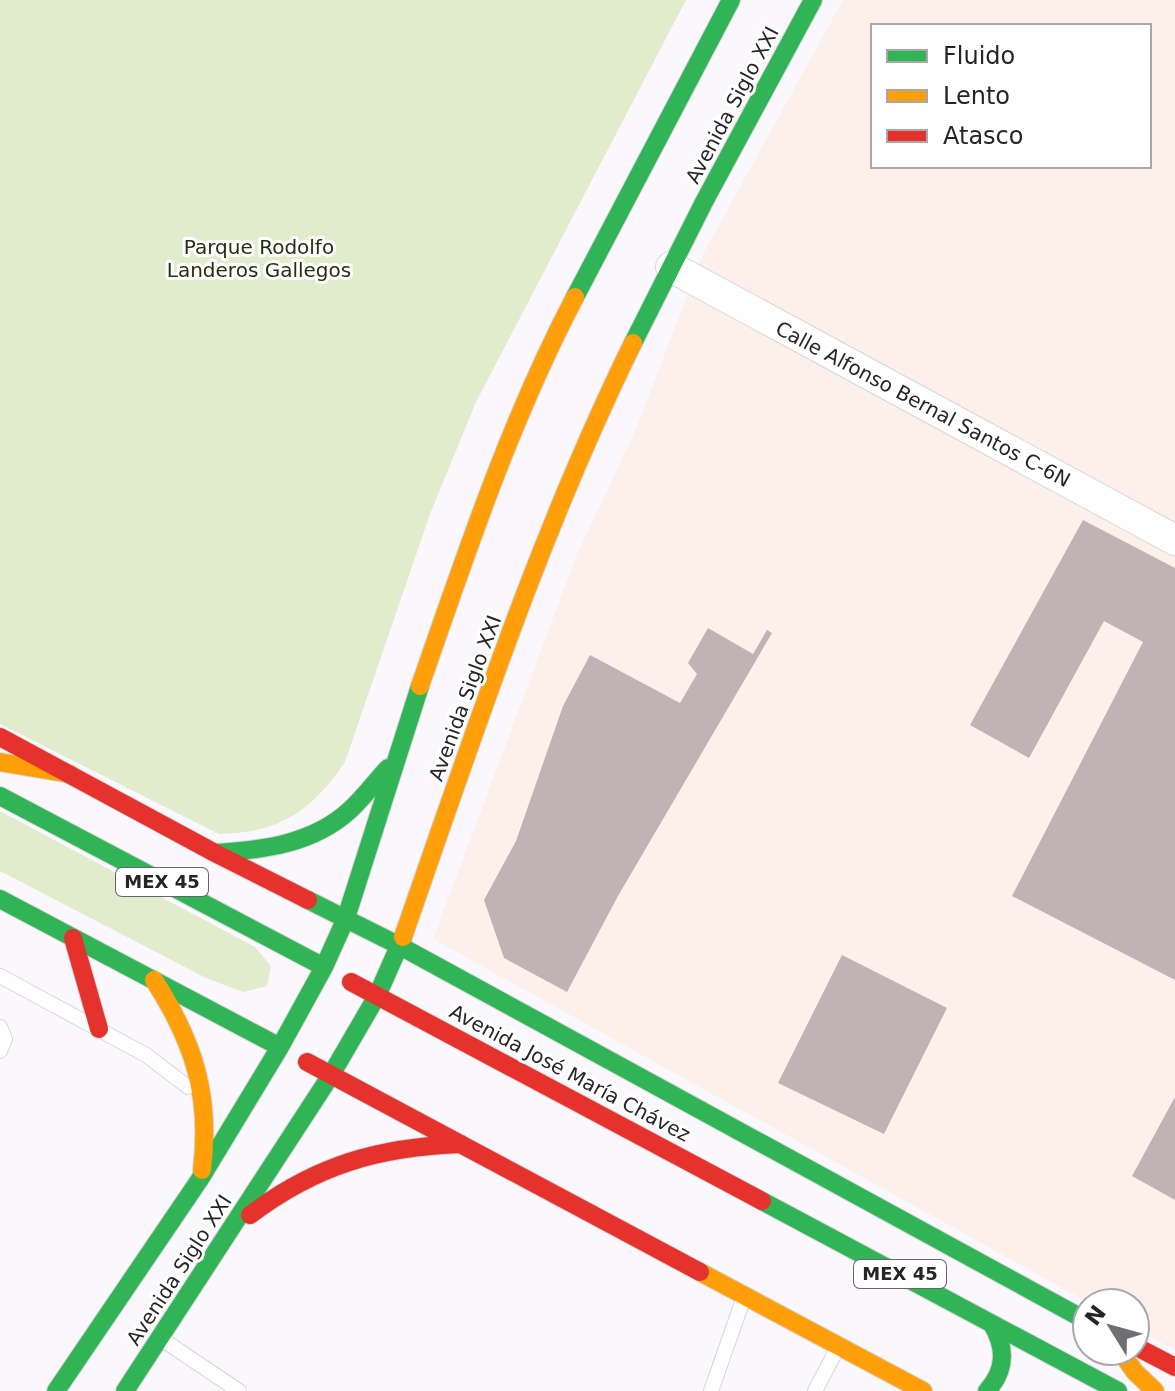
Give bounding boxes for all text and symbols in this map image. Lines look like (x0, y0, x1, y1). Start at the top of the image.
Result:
street label: Avenida Siglo XXI (680, 22, 784, 188)
legend (871, 24, 1151, 168)
text: Fluido (943, 42, 1015, 70)
text: Lento (943, 82, 1010, 110)
text: Atasco (943, 122, 1024, 150)
park label: Parque Rodolfo Landeros Gallegos (167, 235, 351, 282)
street label: Calle Alfonso Bernal Santos C-6N (772, 316, 1074, 492)
street label: Avenida Siglo XXI (424, 612, 506, 784)
road number: MEX 45 (116, 868, 208, 896)
street label: Avenida José María Chávez (446, 999, 694, 1147)
street label: Avenida Siglo XXI (121, 1190, 237, 1350)
road number: MEX 45 (854, 1260, 946, 1288)
north arrow (1071, 1287, 1151, 1367)
text: N (1080, 1300, 1111, 1330)

